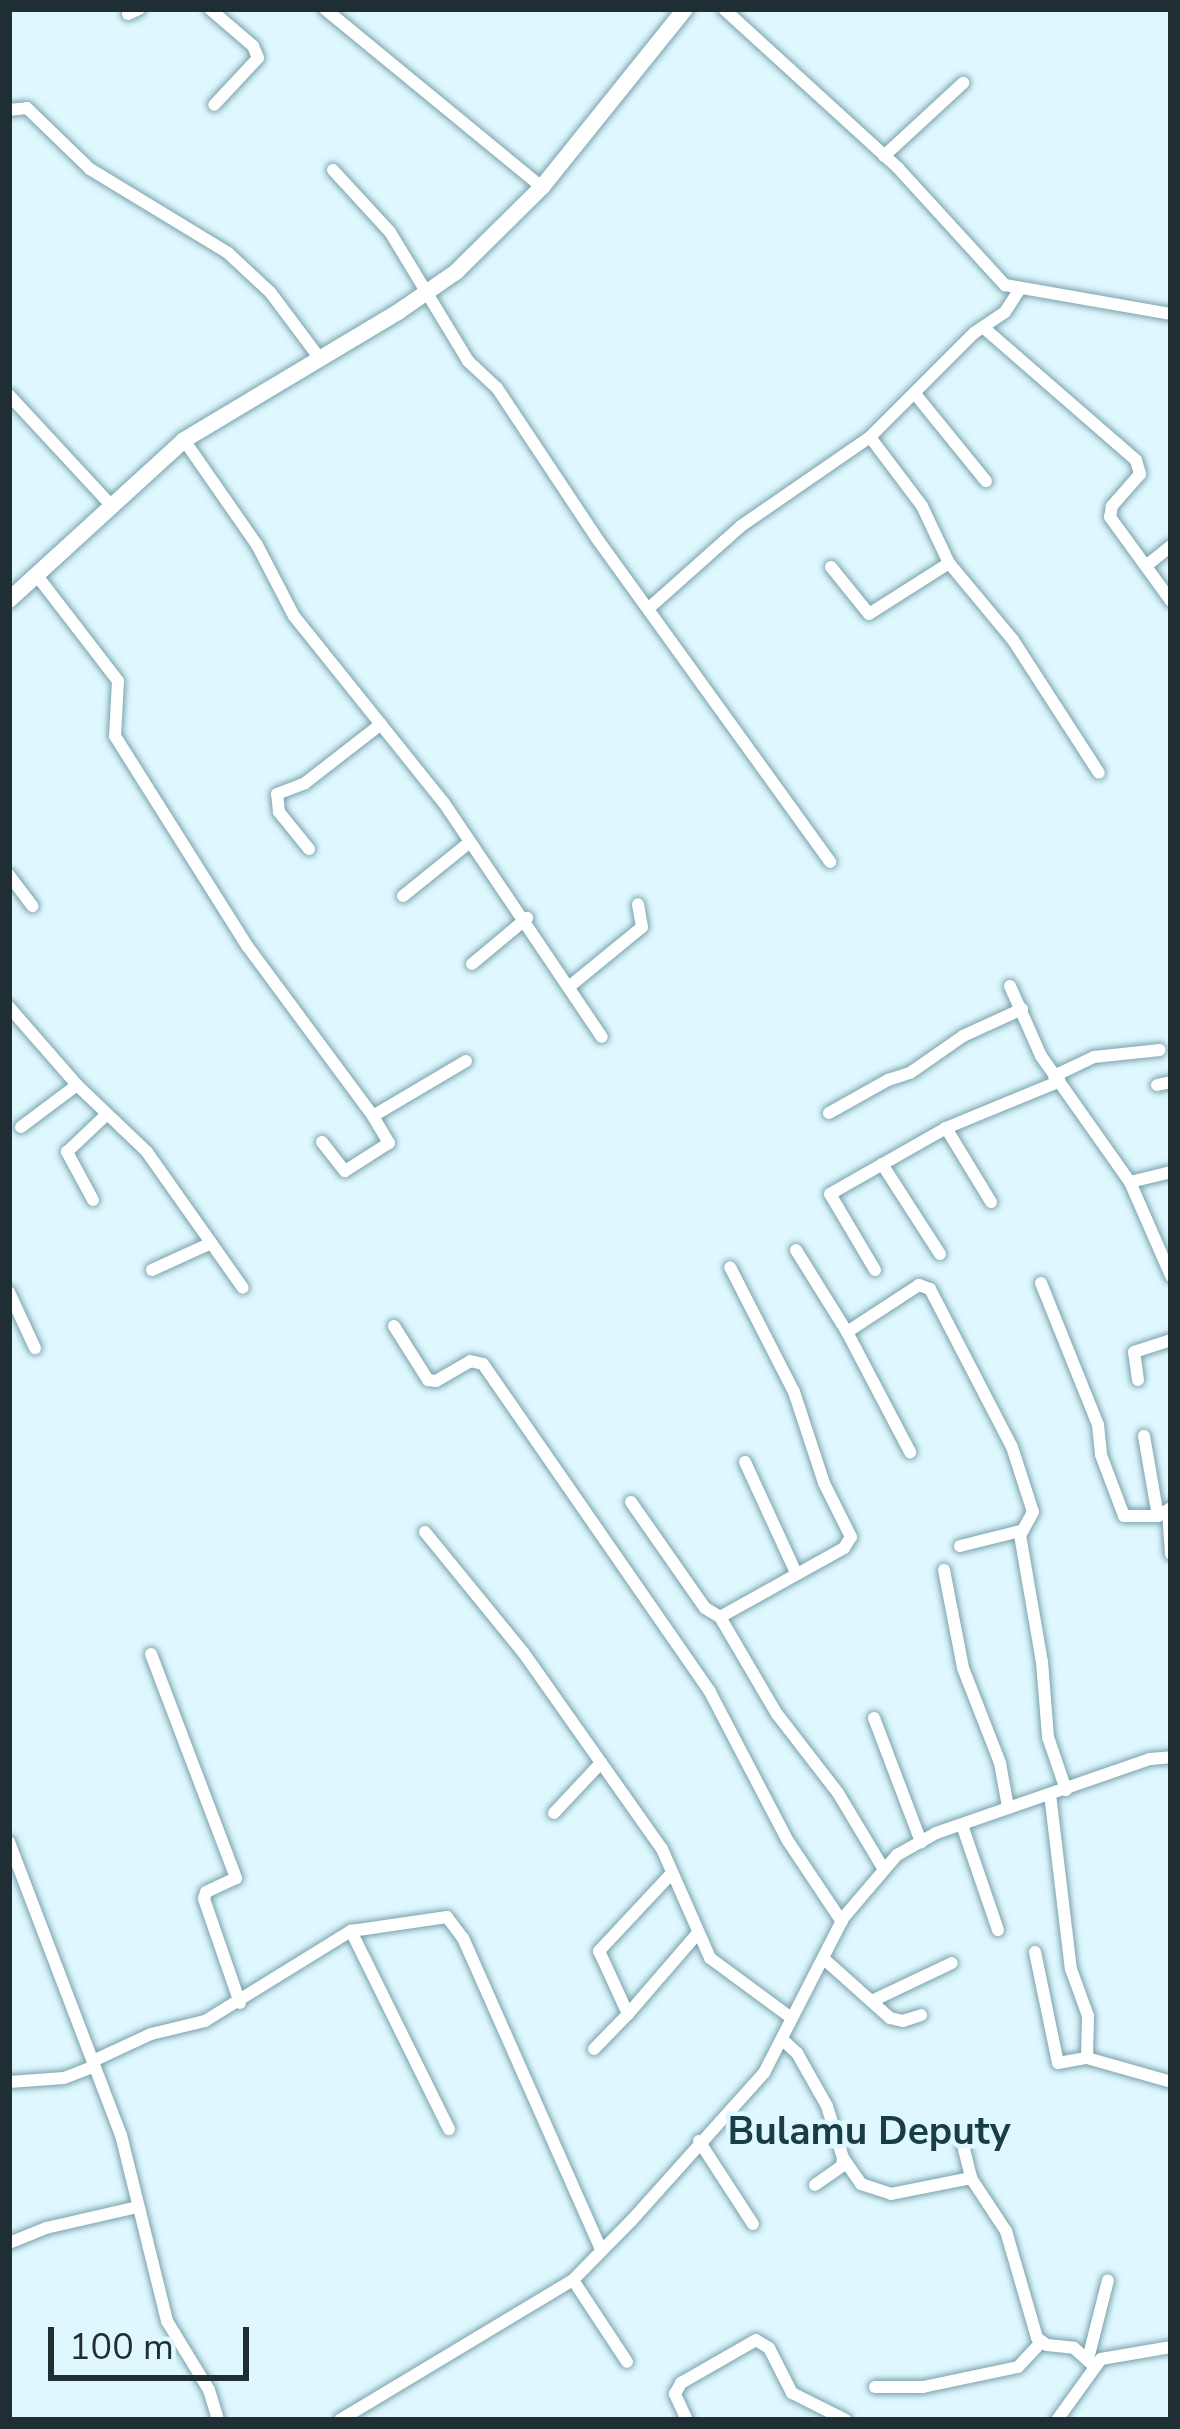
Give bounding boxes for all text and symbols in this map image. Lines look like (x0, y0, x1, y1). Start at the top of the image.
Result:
district label: Bulamu Deputy (727, 2109, 1011, 2155)
scale bar (54, 2303, 255, 2377)
text: 100 m (69, 2323, 174, 2372)

